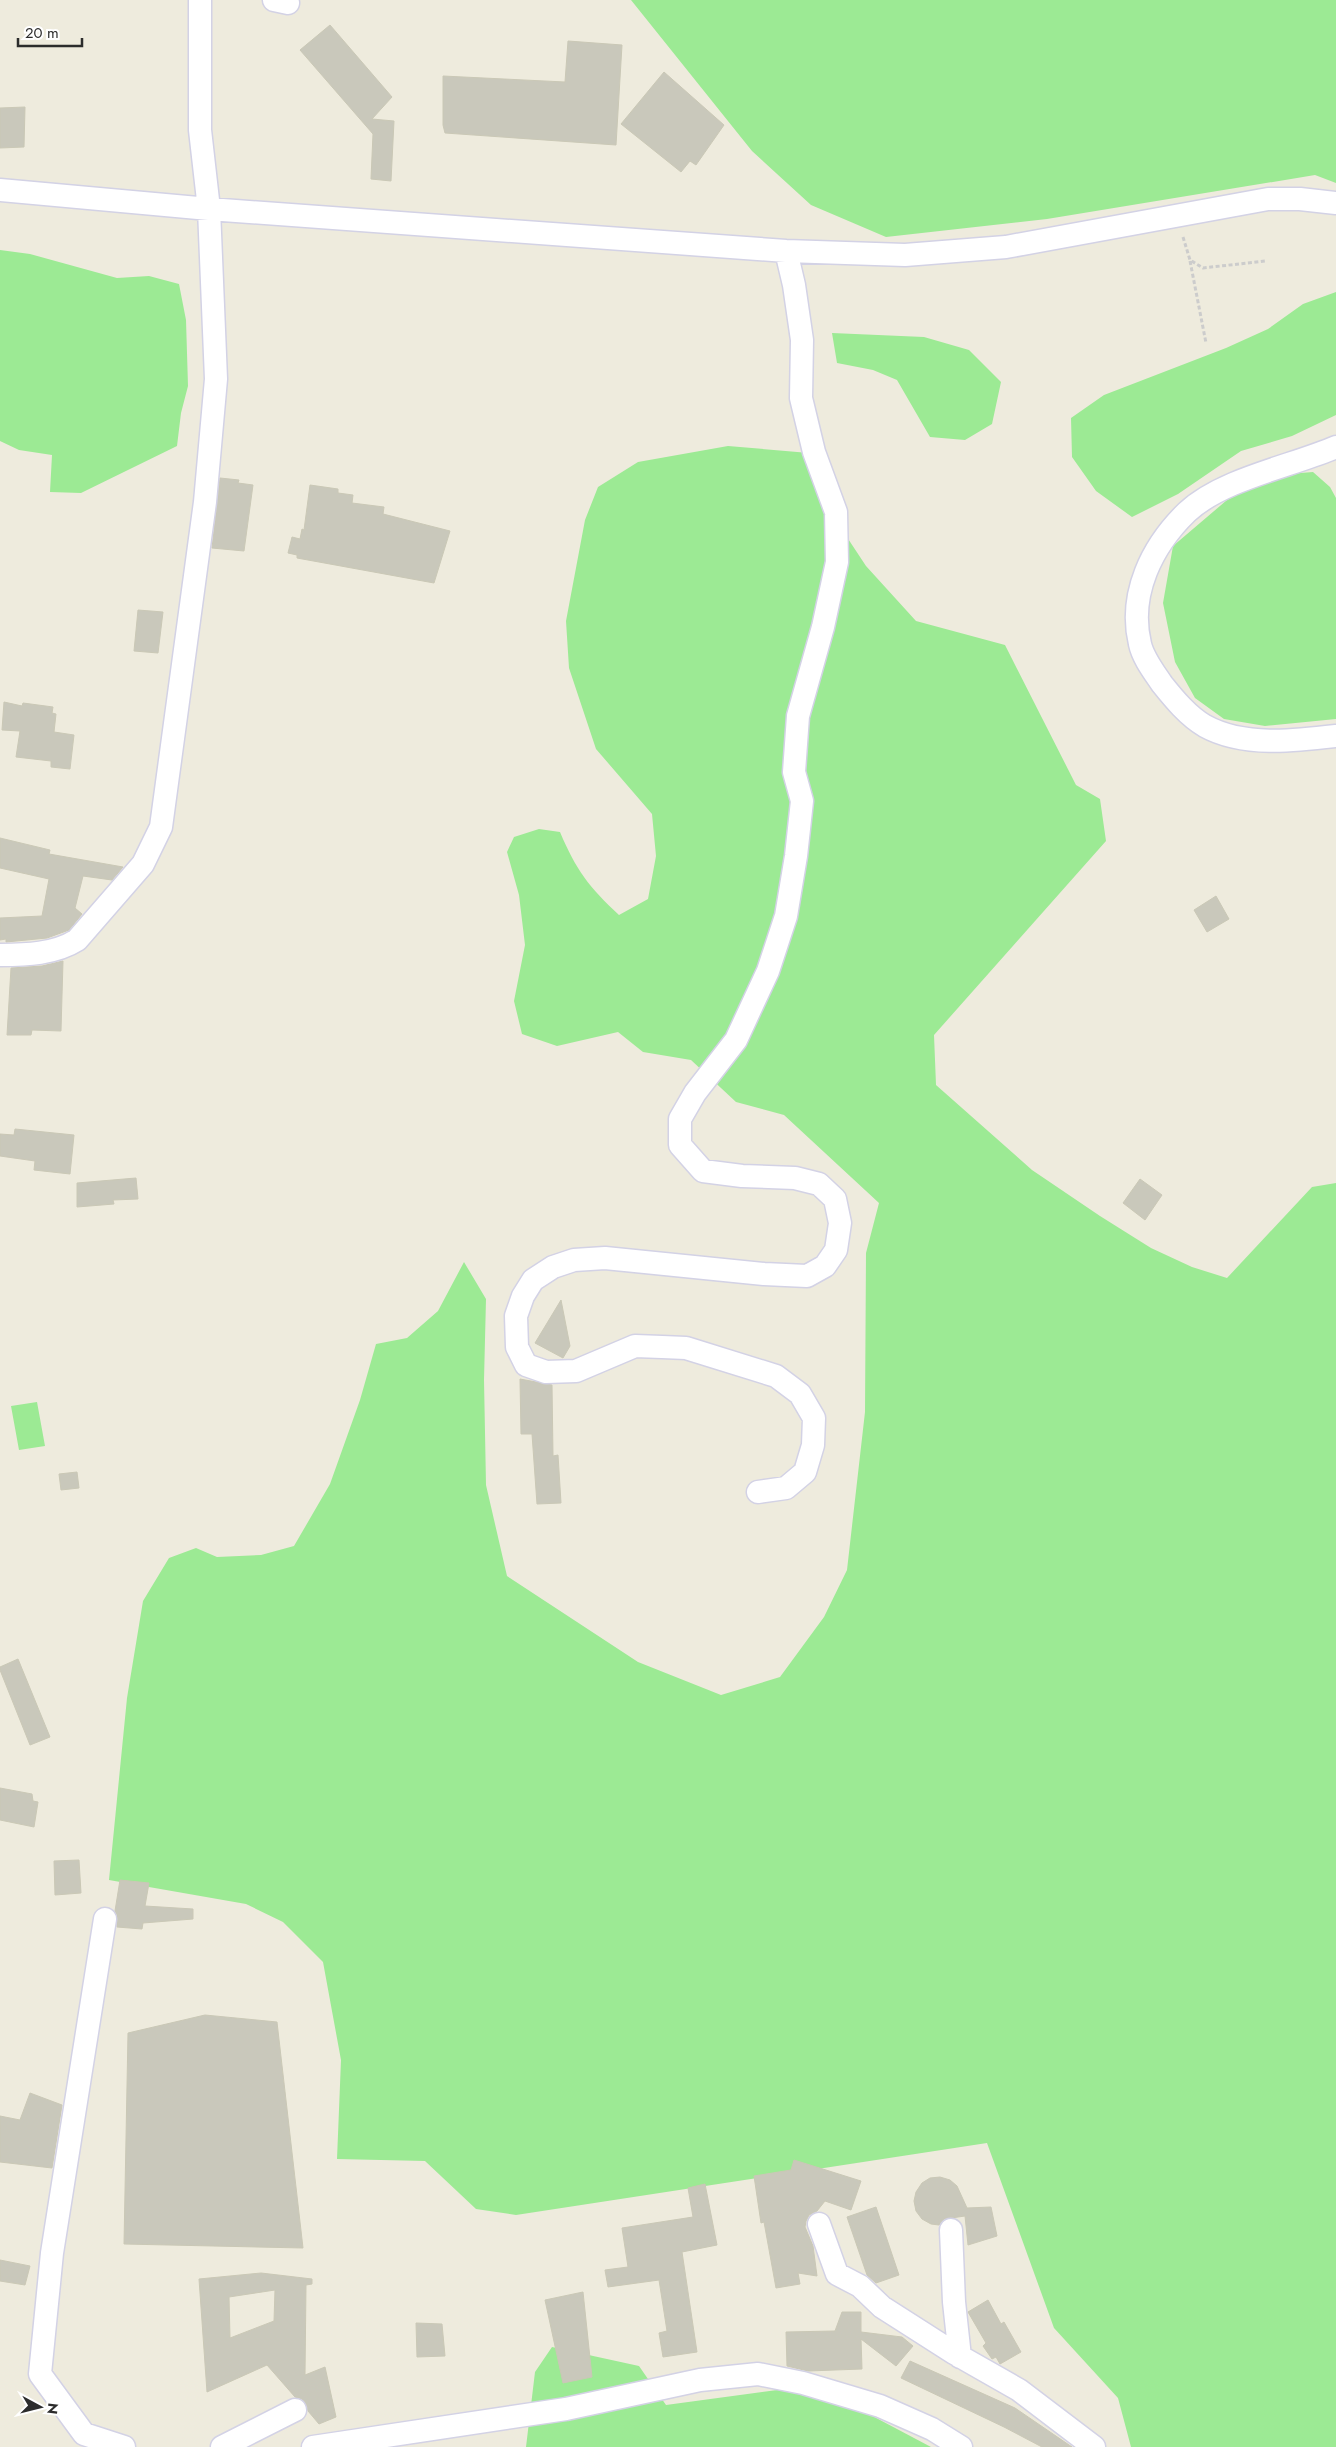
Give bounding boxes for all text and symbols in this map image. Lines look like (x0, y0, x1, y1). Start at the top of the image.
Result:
scale bar (18, 15, 81, 47)
text: 20 m (25, 22, 59, 44)
north arrow (15, 2382, 65, 2432)
text: N (42, 2402, 64, 2415)

